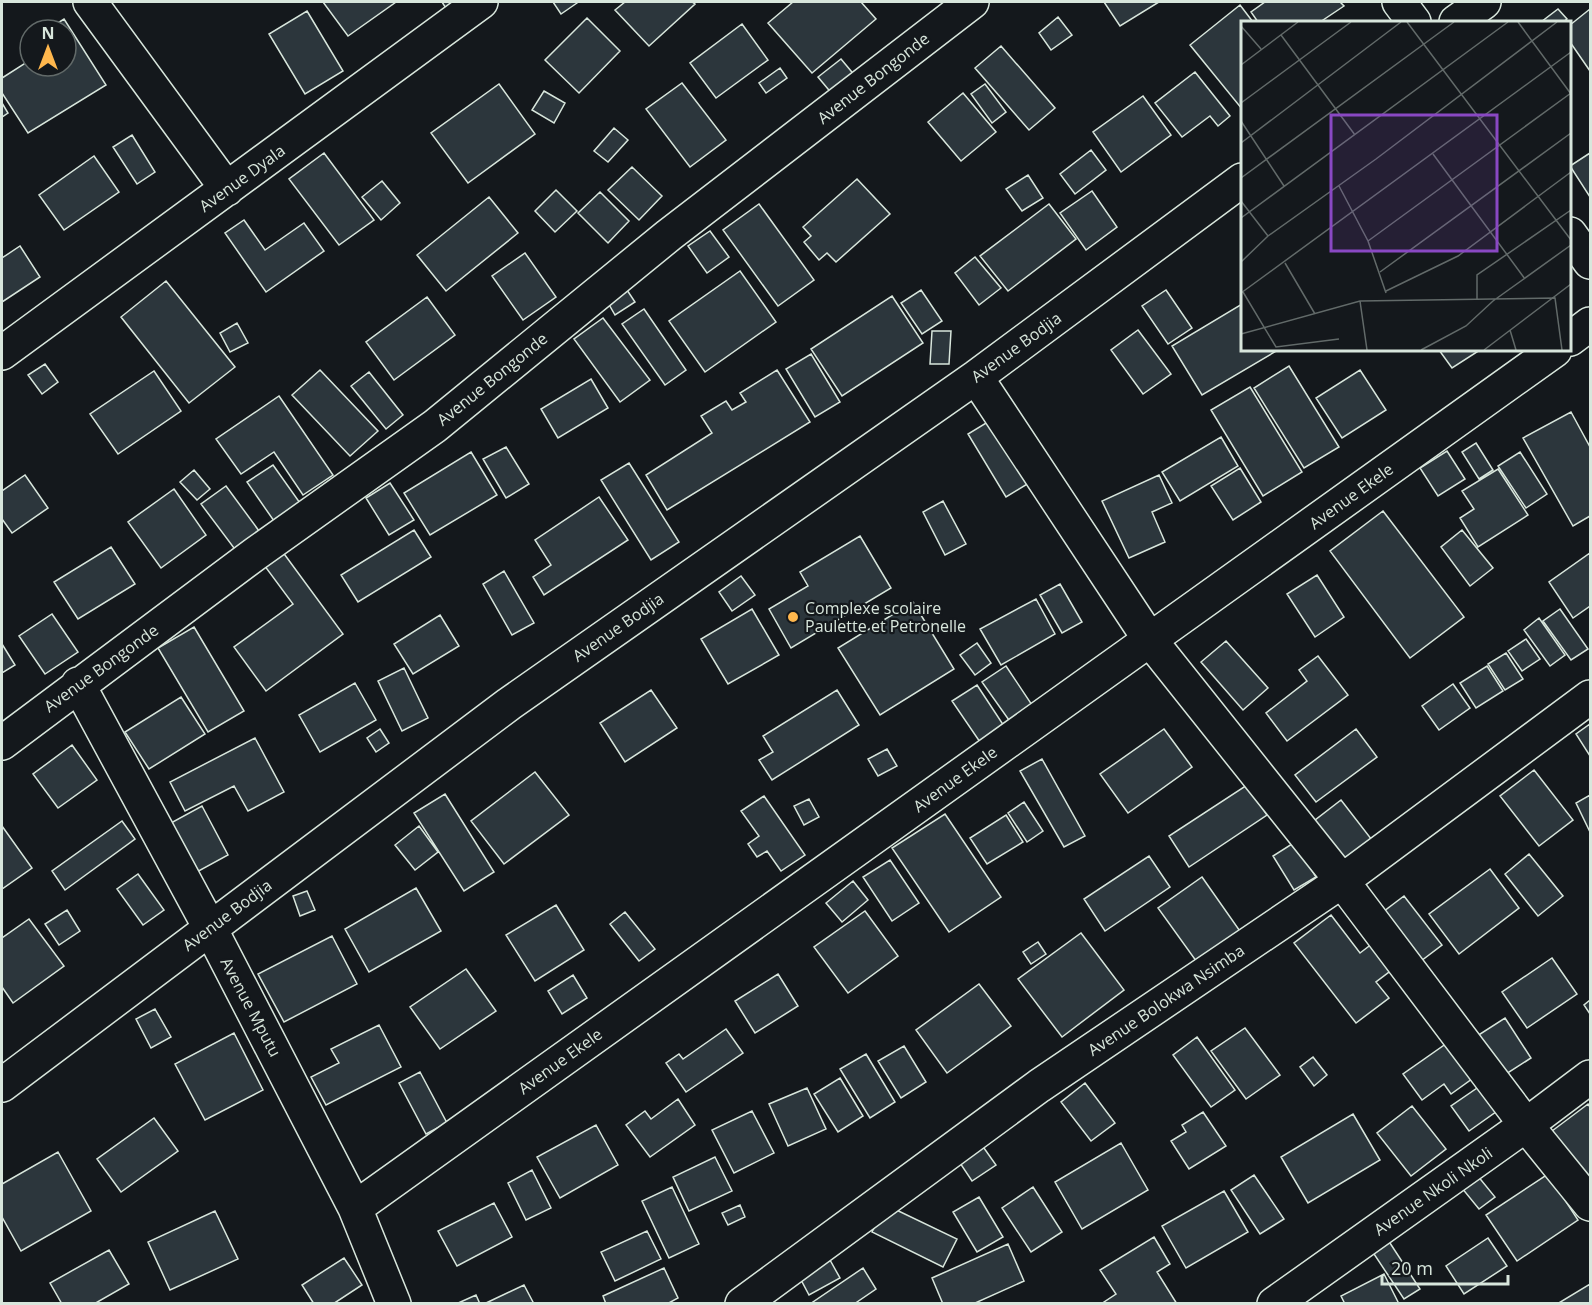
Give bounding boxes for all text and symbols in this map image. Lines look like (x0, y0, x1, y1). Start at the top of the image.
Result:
north arrow (18, 18, 78, 78)
inset map (1241, 21, 1571, 351)
text: N (41, 22, 55, 44)
street label: Avenue Bongonde (812, 27, 934, 129)
street label: Avenue Dyala (195, 139, 289, 217)
street label: Avenue Bodjia (966, 307, 1066, 387)
street label: Avenue Bongonde (432, 327, 552, 431)
street label: Avenue Ekele (1304, 458, 1398, 534)
street label: Avenue Bodjia (568, 587, 668, 667)
place label: Complexe scolaire Paulette et Petronelle (805, 597, 966, 637)
marker: Complexe scolaire Paulette et Petronelle (786, 610, 800, 624)
street label: Avenue Bongonde (39, 619, 163, 717)
street label: Avenue Ekele (908, 741, 1002, 817)
street label: Avenue Bodjia (178, 874, 276, 956)
street label: Avenue Bolokwa Nsimba (1083, 939, 1249, 1061)
street label: Avenue Mputu (216, 954, 286, 1060)
street label: Avenue Ekele (513, 1023, 607, 1099)
street label: Avenue Nkoli Nkoli (1369, 1142, 1497, 1240)
scale bar (1382, 1248, 1508, 1286)
text: 20 m (1391, 1256, 1433, 1280)

